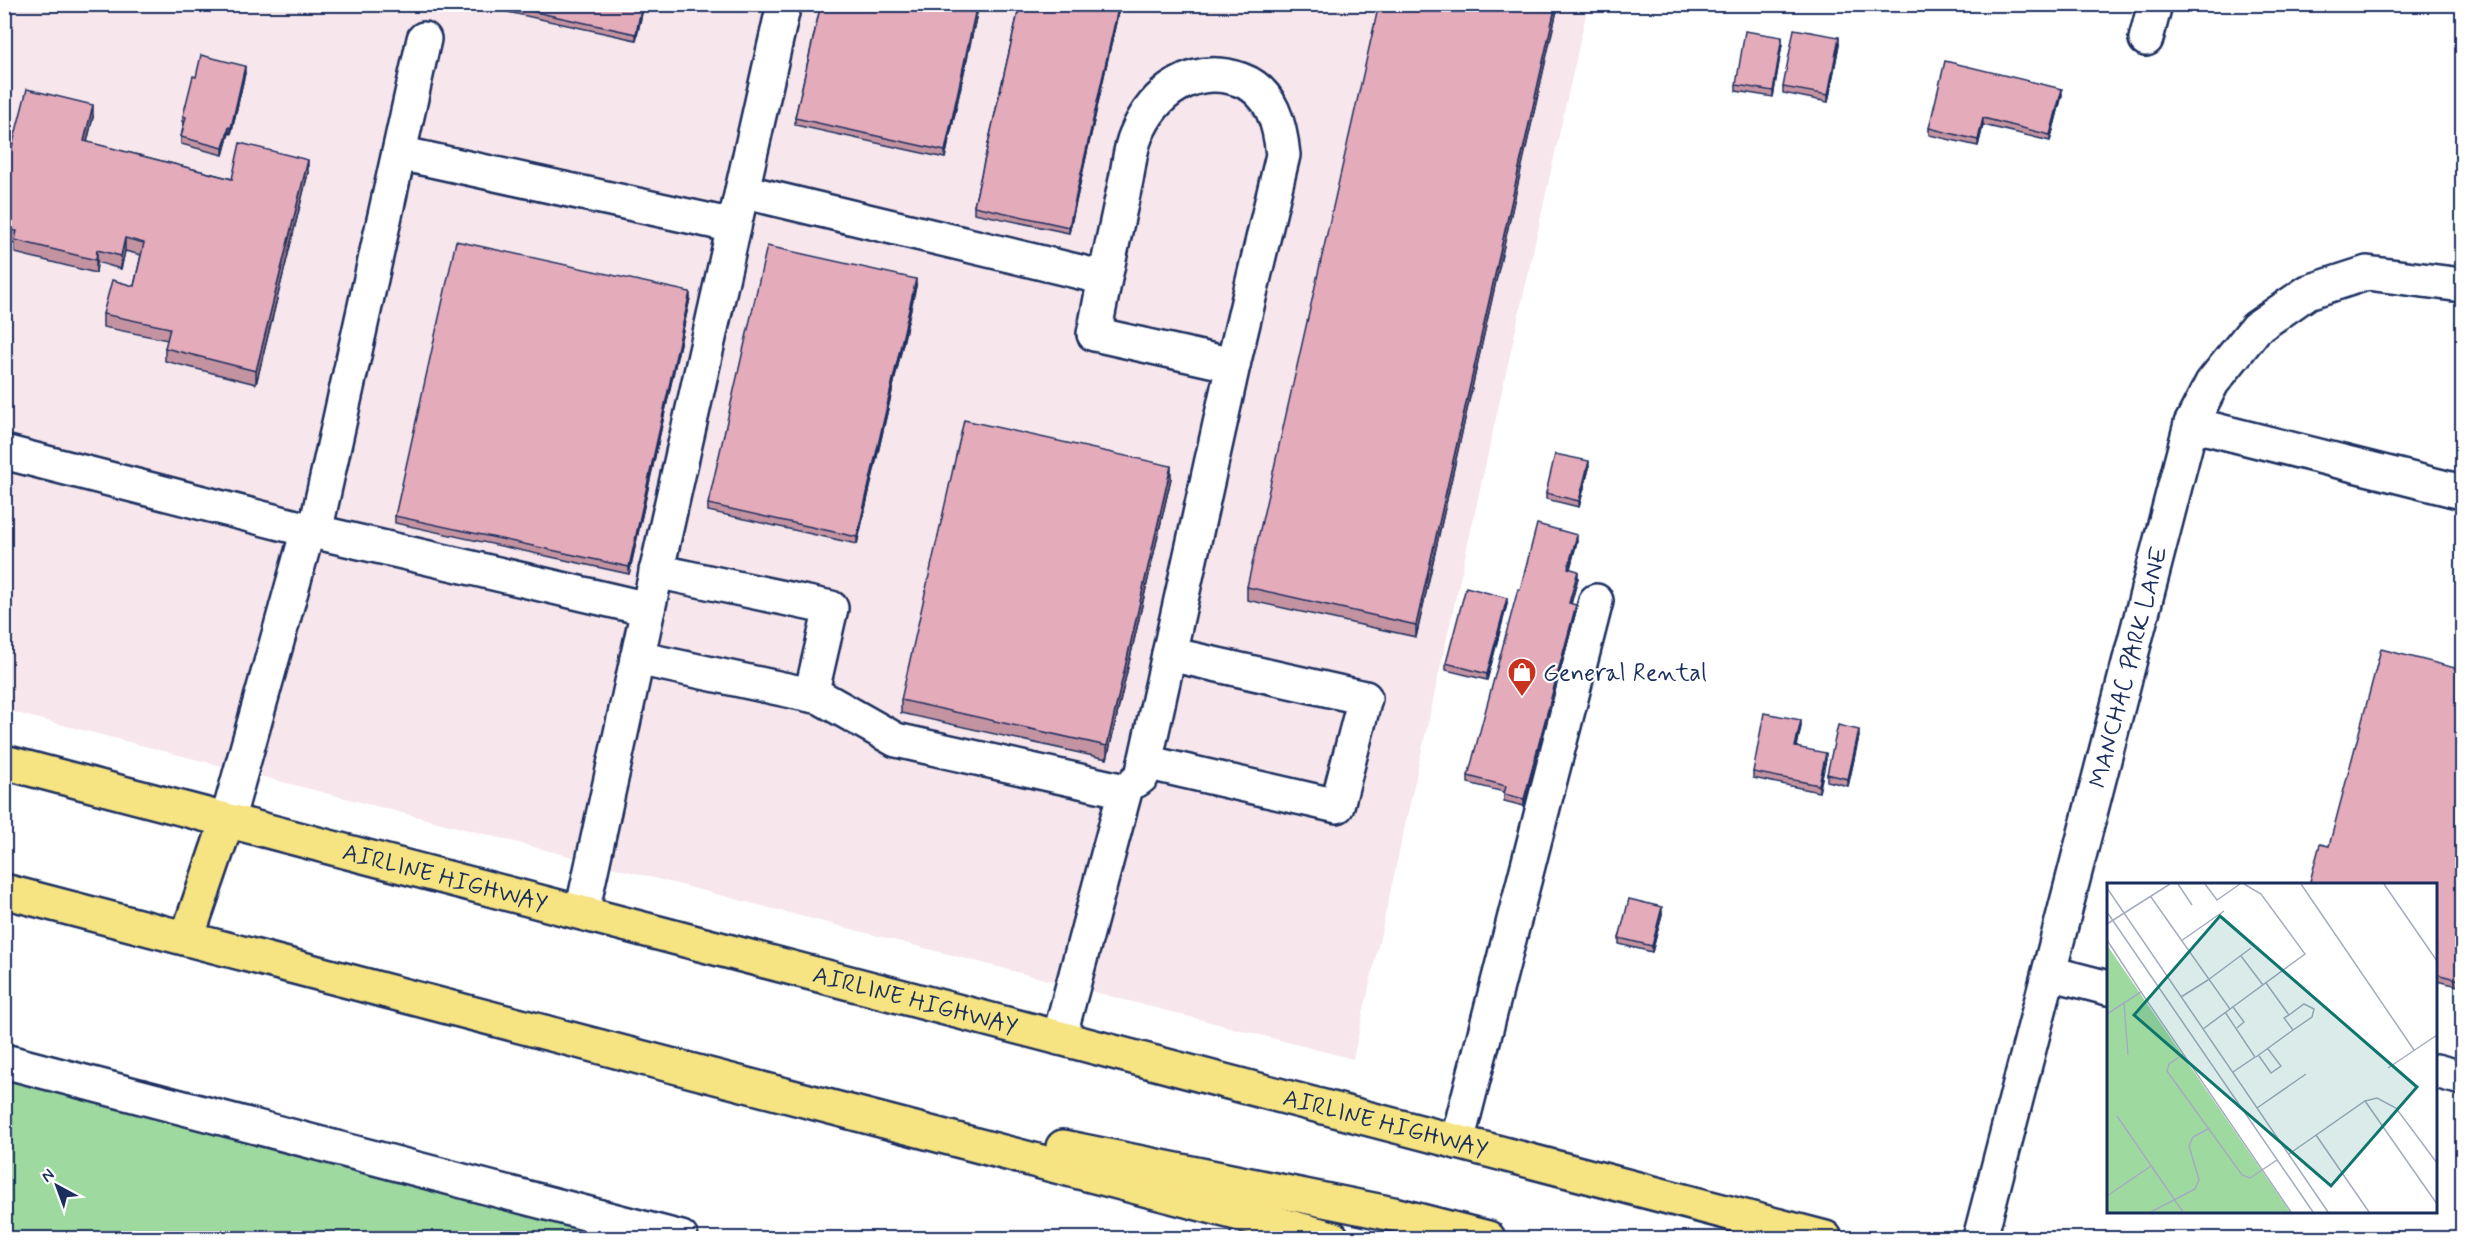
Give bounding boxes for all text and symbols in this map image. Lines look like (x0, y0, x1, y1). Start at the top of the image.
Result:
street label: MANCHAC PARK LANE (2083, 543, 2176, 792)
shop icon: General Rental (1506, 656, 1538, 698)
place label: General Rental (1543, 658, 1707, 689)
street label: AIRLINE HIGHWAY (339, 837, 550, 920)
inset map (2107, 883, 2437, 1213)
street label: AIRLINE HIGHWAY (809, 960, 1021, 1043)
street label: AIRLINE HIGHWAY (1280, 1083, 1491, 1166)
north arrow (27, 1156, 87, 1216)
text: N (37, 1164, 59, 1187)

